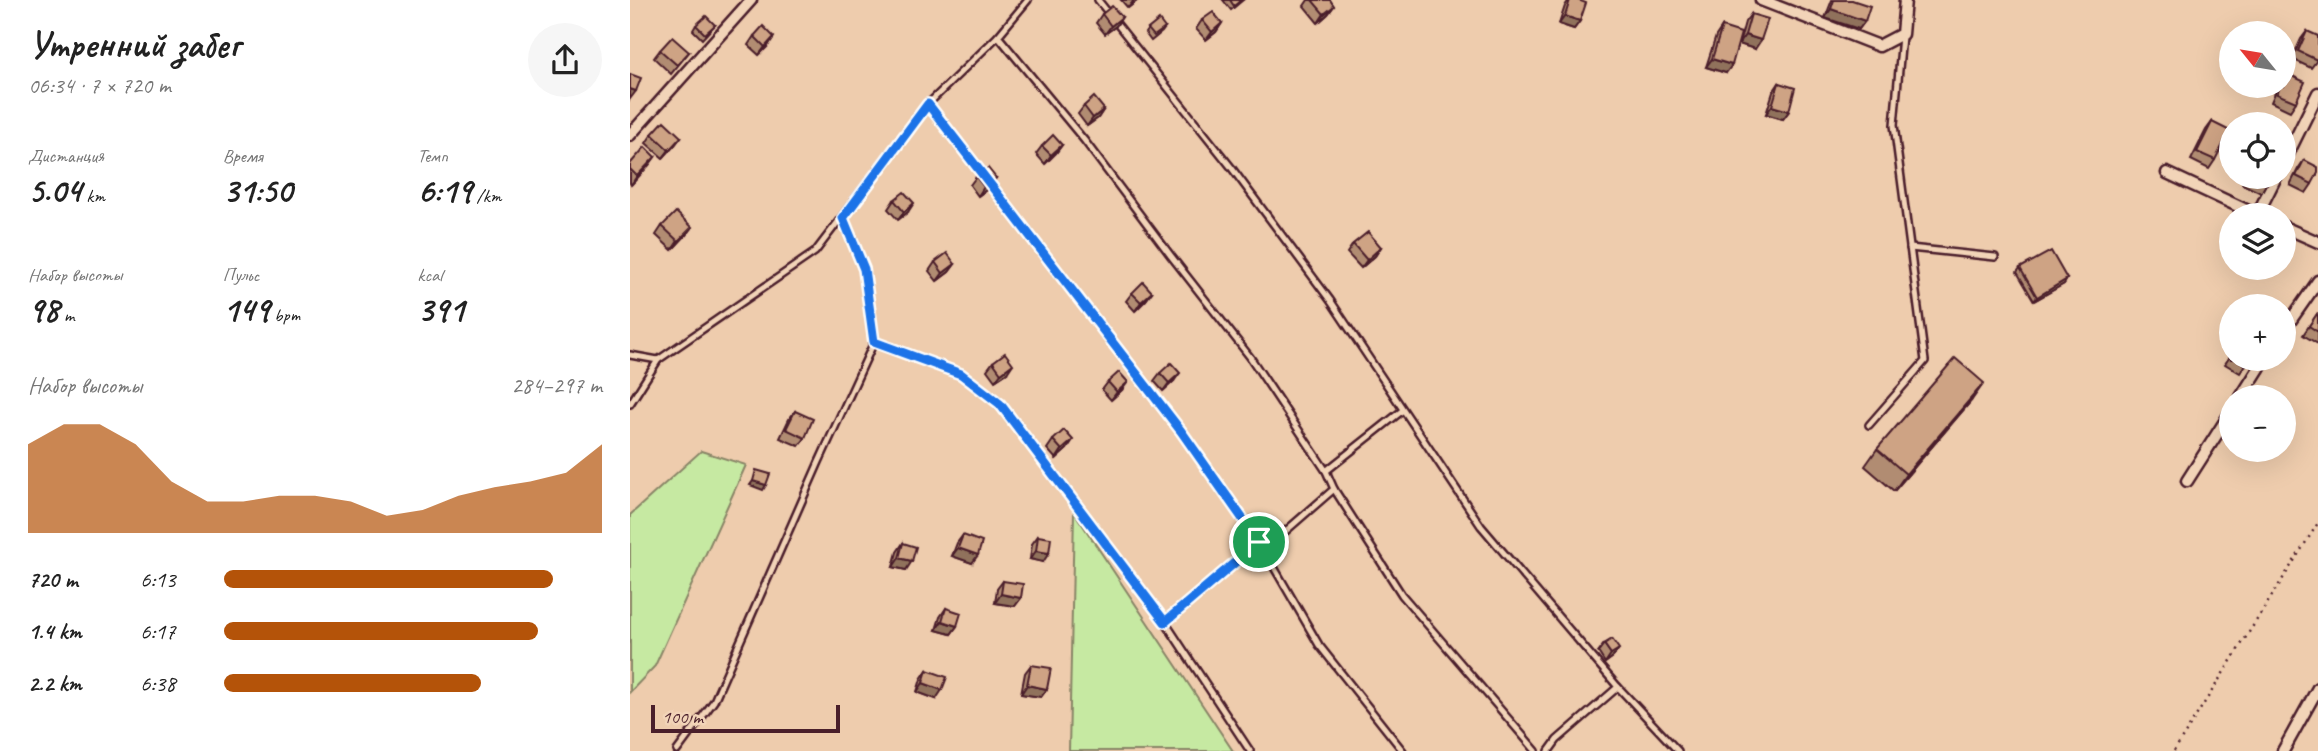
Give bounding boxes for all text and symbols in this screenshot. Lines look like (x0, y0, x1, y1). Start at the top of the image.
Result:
text: Утренний забег (28, 21, 240, 68)
north arrow (2219, 21, 2296, 98)
map controls (2219, 21, 2296, 462)
button: share (528, 23, 602, 97)
text: 06:34 · 7 × 720 m (28, 71, 171, 100)
button: locate (2219, 112, 2296, 189)
text: Дистанция (28, 144, 104, 168)
text: Время (223, 144, 263, 168)
text: Темп (417, 144, 448, 168)
text: 5.04 (28, 168, 82, 213)
text: 31:50 (223, 168, 292, 213)
text: 6:19 (417, 168, 472, 213)
text: km (82, 184, 105, 208)
text: /km (472, 184, 501, 208)
button: layers (2219, 203, 2296, 280)
text: Набор высоты (28, 263, 122, 287)
text: Пульс (223, 263, 259, 287)
text: kcal (417, 263, 442, 287)
text: 98 (28, 287, 59, 332)
text: 149 (223, 287, 270, 332)
text: 391 (417, 287, 464, 332)
button: + (2219, 294, 2296, 371)
text: m (59, 303, 74, 327)
text: bpm (270, 303, 300, 327)
text: Набор высоты (28, 371, 142, 400)
text: 284–297 m (511, 371, 602, 400)
button: − (2219, 385, 2296, 462)
pin (1229, 512, 1289, 572)
icon: arrive (1240, 523, 1278, 561)
text: 720 m (28, 565, 78, 594)
text: 6:13 (140, 565, 176, 594)
text: 1.4 km (28, 617, 82, 646)
text: 6:17 (140, 617, 176, 646)
text: 2.2 km (28, 669, 82, 698)
text: 6:38 (140, 669, 176, 698)
scale bar (651, 702, 840, 734)
text: 100 m (662, 705, 703, 729)

